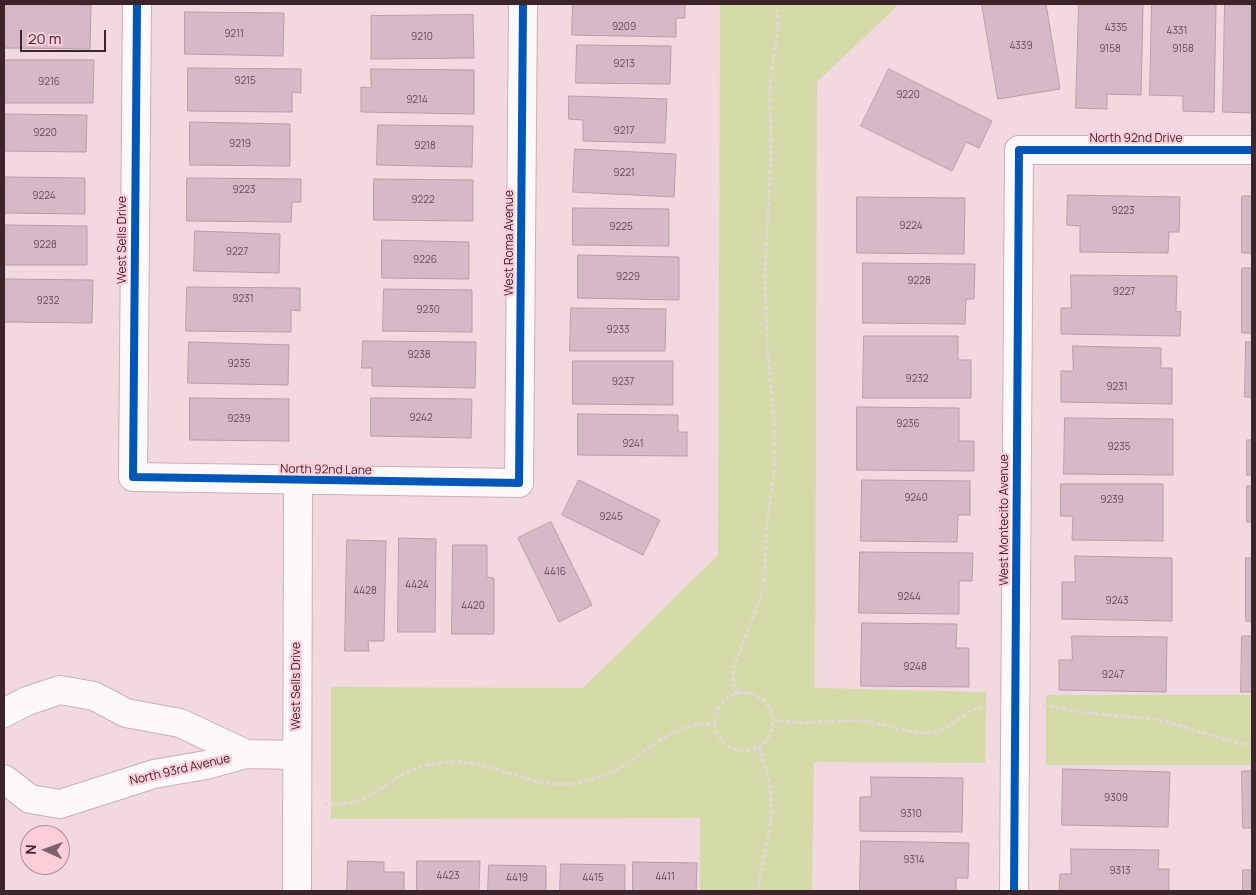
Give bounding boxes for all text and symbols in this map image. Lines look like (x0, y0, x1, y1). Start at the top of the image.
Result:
scale bar (22, 20, 109, 52)
house number: 9209 (612, 21, 636, 33)
house number: 4335 (1105, 22, 1127, 34)
house number: 4331 (1167, 25, 1187, 37)
text: 20 m (28, 28, 61, 49)
house number: 9211 (224, 28, 244, 40)
house number: 9210 (411, 31, 433, 43)
house number: 4339 (1009, 40, 1033, 52)
house number: 9158 (1099, 43, 1121, 55)
house number: 9158 (1172, 43, 1194, 55)
house number: 9213 (613, 58, 635, 70)
house number: 9215 (234, 75, 256, 87)
house number: 9216 (38, 76, 60, 88)
house number: 9220 (896, 89, 920, 101)
house number: 9214 (406, 94, 428, 106)
house number: 9217 (614, 125, 634, 137)
house number: 9220 (33, 127, 57, 139)
street label: North 92nd Drive (1090, 132, 1182, 146)
house number: 9219 (229, 138, 251, 150)
house number: 9218 (414, 140, 436, 152)
house number: 9221 (613, 167, 635, 179)
house number: 9223 (232, 184, 256, 196)
house number: 9224 (32, 190, 56, 202)
street label: West Roma Avenue (503, 190, 517, 296)
house number: 9222 (411, 194, 435, 206)
street label: West Sells Drive (116, 196, 130, 284)
house number: 9223 (1111, 205, 1135, 217)
house number: 9224 (899, 220, 923, 232)
house number: 9225 (609, 221, 633, 233)
house number: 9228 (33, 239, 57, 251)
house number: 9227 (226, 246, 248, 258)
house number: 9226 (413, 254, 437, 266)
house number: 9229 (616, 271, 640, 283)
house number: 9228 (907, 275, 931, 287)
house number: 9227 (1113, 286, 1135, 298)
house number: 9231 (232, 293, 254, 305)
house number: 9232 (36, 295, 60, 307)
house number: 9230 (416, 304, 440, 316)
house number: 9233 (607, 324, 629, 336)
house number: 9238 (407, 349, 431, 361)
house number: 9235 (227, 358, 251, 370)
house number: 9232 (905, 373, 929, 385)
house number: 9237 (612, 376, 634, 388)
house number: 9231 (1106, 381, 1128, 393)
house number: 9242 (409, 412, 433, 424)
house number: 9239 (227, 413, 251, 425)
house number: 9236 (896, 418, 920, 430)
house number: 9241 (622, 438, 644, 450)
house number: 9235 (1107, 441, 1131, 453)
street label: West Montecito Avenue (998, 454, 1012, 586)
street label: North 92nd Lane (280, 462, 372, 478)
house number: 9240 (904, 492, 928, 504)
house number: 9239 (1100, 494, 1124, 506)
house number: 9245 (599, 511, 623, 523)
house number: 4416 (544, 566, 566, 578)
house number: 4424 (405, 579, 429, 591)
house number: 4428 (353, 585, 377, 597)
house number: 9244 (897, 591, 921, 603)
house number: 9243 (1105, 595, 1129, 607)
house number: 4420 (461, 600, 485, 612)
street label: West Sells Drive (290, 642, 304, 730)
house number: 9248 (903, 661, 927, 673)
house number: 9247 (1102, 669, 1124, 681)
street label: North 93rd Avenue (128, 751, 232, 789)
house number: 9309 (1104, 792, 1128, 804)
house number: 9310 (900, 808, 922, 820)
north arrow (20, 825, 70, 875)
text: N (21, 844, 40, 855)
house number: 9314 (903, 854, 925, 866)
house number: 9313 (1109, 865, 1131, 877)
house number: 4423 (436, 870, 460, 882)
house number: 4411 (655, 871, 675, 883)
house number: 4419 (506, 872, 528, 884)
house number: 4415 (582, 872, 604, 884)

